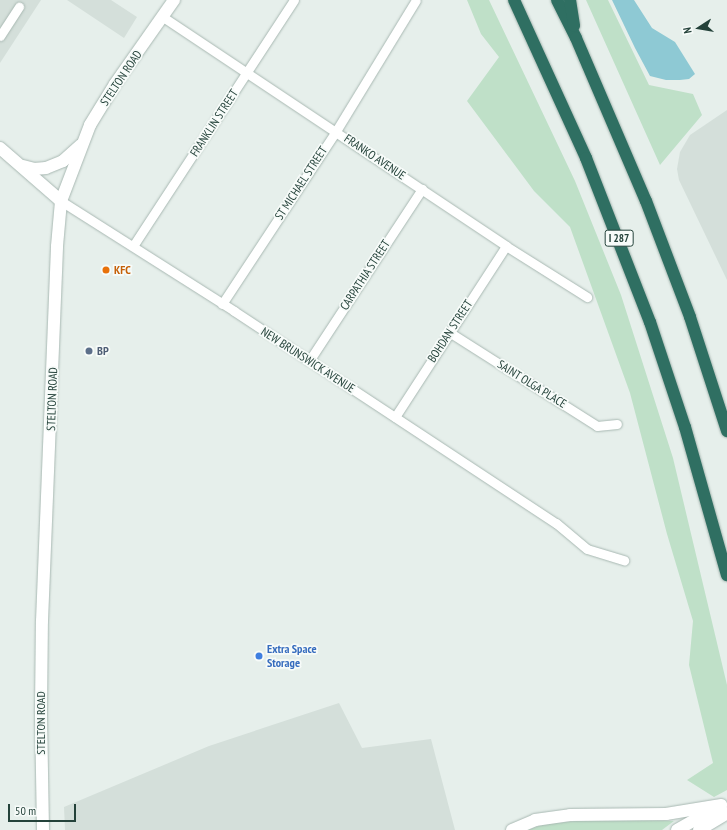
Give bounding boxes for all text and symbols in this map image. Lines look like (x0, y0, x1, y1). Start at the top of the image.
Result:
north arrow (679, 8, 719, 48)
text: N (680, 26, 695, 35)
street label: STELTON ROAD (97, 48, 145, 108)
street label: FRANKLIN STREET (187, 87, 241, 159)
street label: FRANKO AVENUE (341, 131, 409, 183)
street label: ST MICHAEL STREET (272, 143, 330, 223)
road number: I 287 (604, 229, 634, 247)
street label: CARPATHIA STREET (337, 237, 393, 313)
place label: KFC (114, 263, 131, 277)
marker: KFC (101, 265, 111, 275)
street label: BOHDAN STREET (425, 297, 475, 365)
street label: NEW BRUNSWICK AVENUE (258, 324, 358, 396)
place label: BP (97, 344, 109, 358)
marker: BP (84, 346, 94, 356)
street label: SAINT OLGA PLACE (494, 357, 570, 411)
street label: STELTON ROAD (44, 367, 60, 431)
place label: Extra Space Storage (267, 642, 317, 670)
marker: Extra Space Storage (254, 651, 264, 661)
street label: STELTON ROAD (34, 691, 48, 755)
scale bar (10, 796, 78, 822)
text: 50 m (15, 803, 36, 818)

